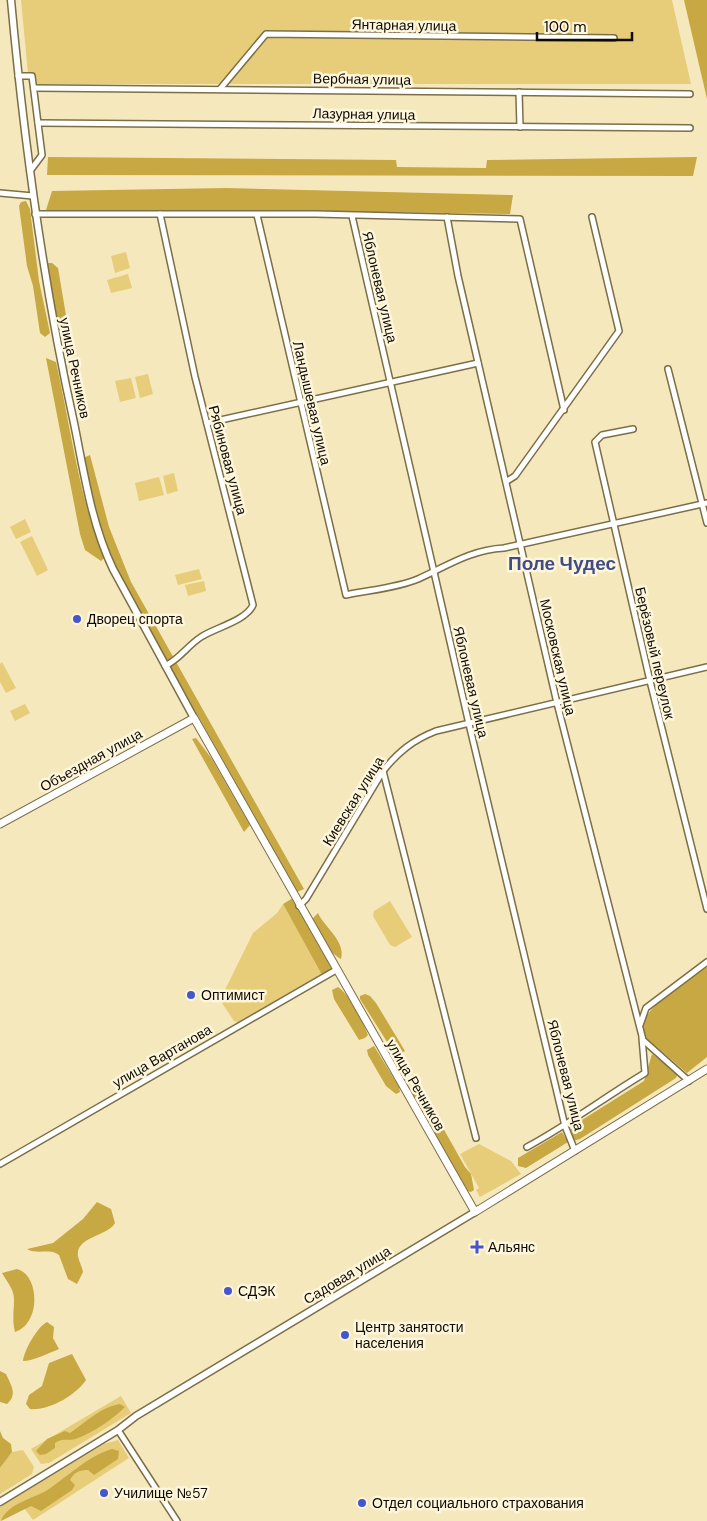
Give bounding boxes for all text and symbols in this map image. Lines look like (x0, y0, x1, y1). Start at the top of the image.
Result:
scale bar (537, 10, 632, 42)
street label: Янтарная улица (351, 15, 457, 35)
text: 100 m (544, 17, 587, 37)
street label: Вербная улица (313, 69, 411, 89)
street label: Лазурная улица (312, 104, 416, 124)
street label: Яблоневая улица (358, 229, 402, 345)
street label: улица Речников (56, 316, 94, 420)
street label: Ландышевая улица (289, 339, 335, 467)
street label: Рябиновая улица (205, 403, 251, 517)
district label: Поле Чудес (508, 551, 616, 576)
street label: Берёзовый переулок (631, 585, 679, 722)
street label: Московская улица (536, 597, 580, 717)
place label: Дворец спорта (87, 610, 183, 628)
marker: Дворец спорта (71, 613, 83, 625)
street label: Яблоневая улица (449, 624, 493, 740)
street label: Объездная улица (37, 724, 146, 796)
street label: Киевская улица (318, 753, 388, 849)
place label: Оптимист (201, 986, 265, 1004)
marker: Оптимист (185, 989, 197, 1001)
street label: Яблоневая улица (543, 1018, 589, 1133)
street label: улица Вартанова (109, 1020, 215, 1092)
street label: улица Речников (383, 1036, 449, 1134)
place label: Альянс (488, 1238, 535, 1256)
marker: Альянс (470, 1240, 484, 1254)
street label: Садовая улица (300, 1242, 394, 1308)
place label: СДЭК (238, 1282, 276, 1300)
marker: СДЭК (222, 1285, 234, 1297)
place label: Центр занятости населения (355, 1318, 464, 1352)
marker: Центр занятости населения (339, 1329, 351, 1341)
place label: Училище №57 (114, 1484, 208, 1502)
marker: Училище №57 (98, 1487, 110, 1499)
place label: Отдел социального страхования (372, 1494, 584, 1512)
marker: Отдел социального страхования (356, 1497, 368, 1509)

